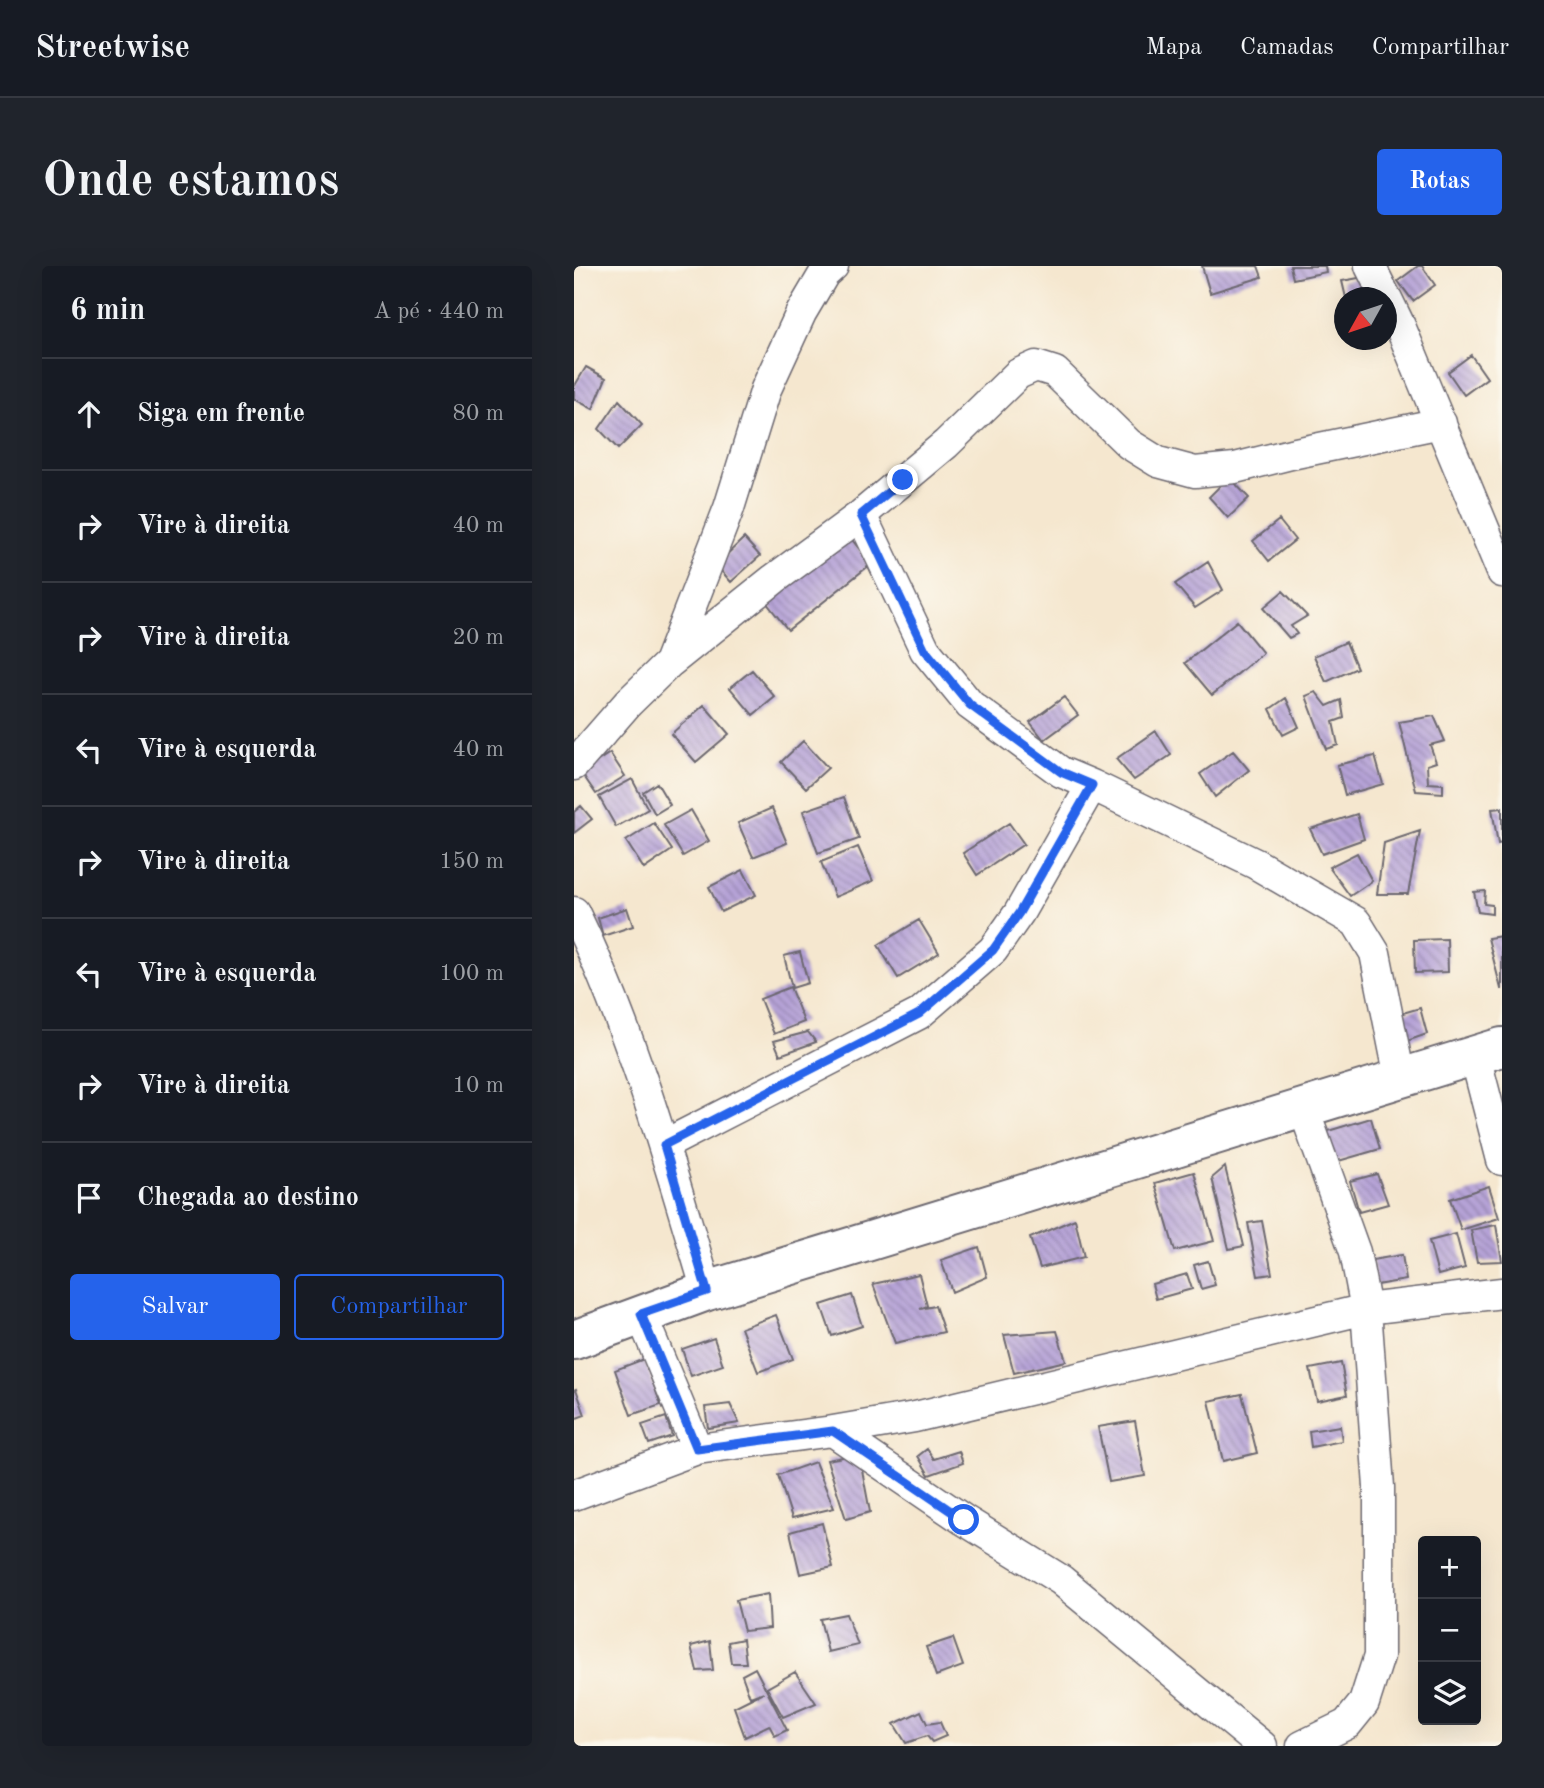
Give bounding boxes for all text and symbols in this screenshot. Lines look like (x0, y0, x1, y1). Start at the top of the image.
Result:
text: Streetwise (35, 32, 190, 65)
text: Mapa (1146, 36, 1202, 60)
text: Camadas (1240, 36, 1334, 60)
text: Compartilhar (1372, 36, 1509, 60)
button: Rotas (1377, 149, 1502, 215)
text: Onde estamos (42, 158, 339, 207)
north arrow (1334, 287, 1397, 350)
text: 6 min (70, 296, 145, 326)
text: A pé · 440 m (373, 300, 504, 323)
icon: ahead (70, 395, 108, 433)
text: Siga em frente (137, 401, 305, 427)
text: 80 m (453, 402, 504, 425)
route end (887, 464, 918, 495)
icon: right (70, 507, 108, 545)
text: Vire à direita (137, 513, 290, 539)
text: 40 m (453, 514, 504, 537)
icon: right (70, 619, 108, 657)
text: Vire à direita (137, 625, 290, 651)
text: 20 m (453, 626, 504, 649)
icon: left (70, 731, 108, 769)
text: Vire à esquerda (137, 737, 317, 763)
text: 40 m (453, 738, 504, 761)
icon: right (70, 843, 108, 881)
text: Vire à direita (137, 849, 290, 875)
text: 150 m (439, 850, 504, 873)
icon: left (70, 955, 108, 993)
text: Vire à esquerda (137, 961, 317, 987)
text: 100 m (439, 962, 504, 985)
icon: right (70, 1067, 108, 1105)
text: Vire à direita (137, 1073, 290, 1099)
text: 10 m (453, 1074, 504, 1097)
icon: arrive (70, 1179, 108, 1217)
text: Chegada ao destino (137, 1185, 359, 1211)
button: Salvar (70, 1274, 280, 1340)
button: Compartilhar (294, 1274, 504, 1340)
route start (948, 1504, 979, 1535)
map controls (1418, 1536, 1481, 1725)
button: + (1418, 1536, 1481, 1599)
button: − (1418, 1599, 1481, 1662)
button: layers (1418, 1662, 1481, 1725)

